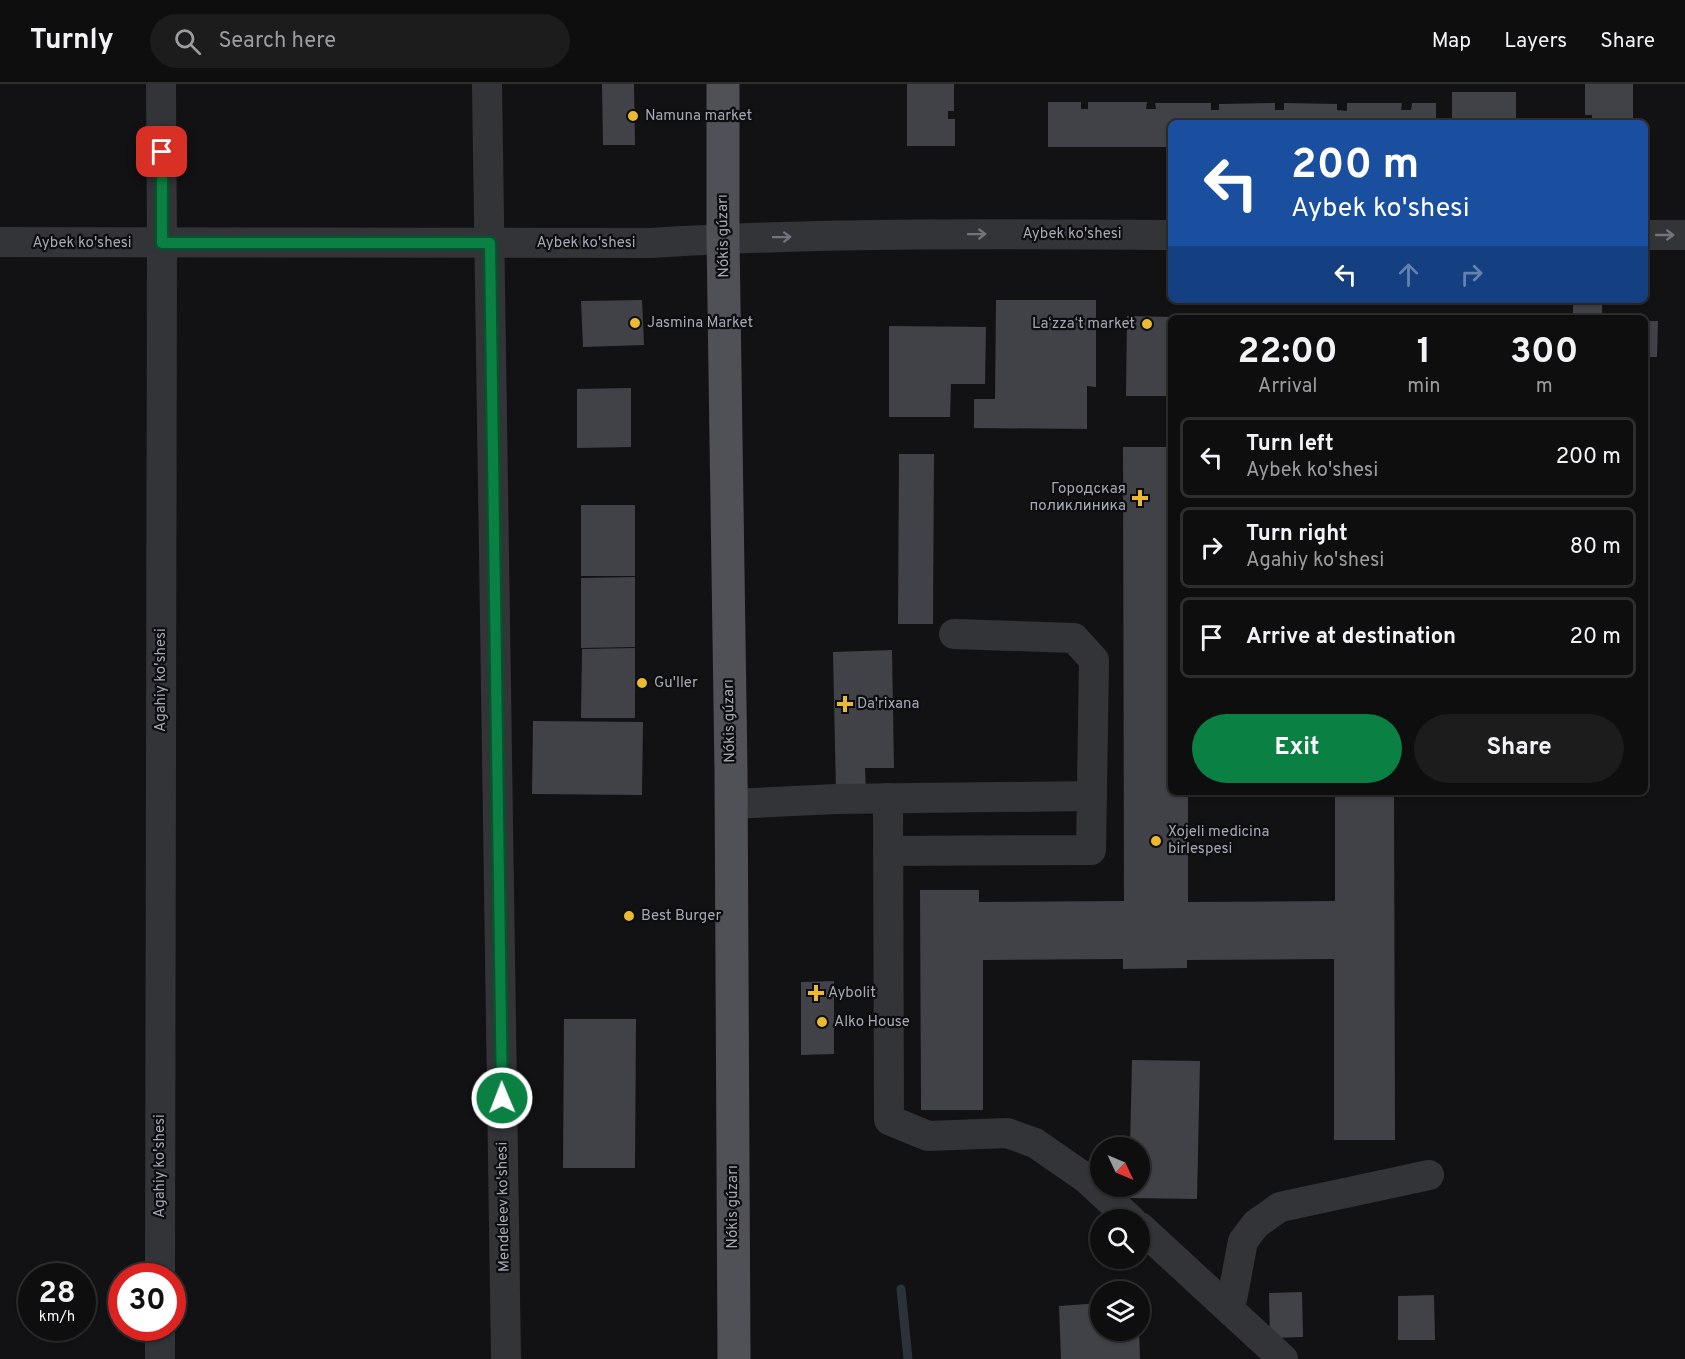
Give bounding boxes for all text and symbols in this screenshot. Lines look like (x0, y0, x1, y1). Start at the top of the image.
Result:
search box (150, 14, 570, 68)
text: Turnly (30, 23, 114, 59)
icon: search (171, 25, 204, 58)
text: Search here (219, 28, 336, 55)
text: Map (1432, 28, 1471, 55)
text: Layers (1504, 28, 1567, 55)
text: Share (1600, 28, 1655, 55)
place label: Namuna market (645, 107, 752, 126)
marker: Namuna market (626, 109, 640, 123)
pin (136, 126, 187, 177)
icon: arrive (145, 135, 178, 168)
text: 200 m (1291, 140, 1419, 193)
icon: left (1192, 144, 1270, 222)
text: Aybek ko'shesi (1291, 192, 1470, 226)
street label: Nókis gúzarı (714, 194, 734, 278)
street label: Aybek ko'shesi (1022, 225, 1122, 244)
one-way arrow (966, 228, 986, 240)
one-way arrow (1655, 229, 1675, 241)
one-way arrow (771, 231, 791, 243)
street label: Aybek ko'shesi (32, 234, 132, 253)
street label: Aybek ko'shesi (536, 234, 636, 253)
icon: left (1329, 258, 1362, 291)
icon: ahead (1392, 258, 1425, 291)
icon: right (1455, 258, 1488, 291)
place label: Jasmina Market (647, 314, 753, 333)
place label: Laʻzzaʻt market (1032, 315, 1135, 334)
marker: Jasmina Market (628, 316, 642, 330)
marker: Laʻzzaʻt market (1140, 317, 1154, 331)
text: 22:00 (1237, 330, 1338, 376)
text: 1 (1417, 330, 1431, 376)
text: 300 (1510, 330, 1579, 376)
text: Arrival (1258, 374, 1317, 400)
text: min (1407, 374, 1441, 400)
text: m (1536, 374, 1553, 400)
text: Turn left (1246, 431, 1334, 458)
icon: left (1195, 441, 1228, 474)
text: 200 m (1556, 444, 1621, 471)
text: Aybek ko'shesi (1246, 458, 1378, 484)
place label: Городская поликлиника (1029, 480, 1126, 516)
marker: Городская поликлиника (1131, 489, 1149, 507)
text: Turn right (1246, 521, 1348, 548)
icon: right (1195, 531, 1228, 564)
text: 80 m (1570, 534, 1621, 561)
text: Agahiy ko'shesi (1246, 548, 1384, 574)
icon: arrive (1195, 621, 1228, 654)
text: Arrive at destination (1246, 624, 1456, 651)
text: 20 m (1570, 624, 1621, 651)
street label: Agahiy ko'shesi (152, 628, 171, 732)
place label: Gu'ller (654, 674, 698, 693)
marker: Gu'ller (635, 676, 649, 690)
street label: Nókis gúzarı (720, 679, 740, 763)
place label: Da'rixana (857, 695, 920, 714)
marker: Da'rixana (838, 697, 852, 711)
button: Exit (1192, 714, 1402, 783)
button: Share (1414, 714, 1624, 783)
place label: Xojeli medicina birlespesi (1168, 823, 1269, 859)
marker: Xojeli medicina birlespesi (1149, 834, 1163, 848)
place label: Best Burger (641, 907, 721, 926)
marker: Best Burger (622, 909, 636, 923)
place label: Aybolit (828, 984, 876, 1003)
marker: Aybolit (809, 986, 823, 1000)
place label: Alko House (834, 1013, 910, 1032)
marker: Alko House (815, 1015, 829, 1029)
position arrow (470, 1066, 534, 1130)
street label: Agahiy ko'shesi (151, 1114, 170, 1218)
north arrow (1090, 1137, 1150, 1197)
map controls (1090, 1137, 1150, 1341)
street label: Mendeleev ko'shesi (493, 1142, 515, 1272)
street label: Nókis gúzarı (724, 1165, 743, 1249)
button: search (1090, 1209, 1150, 1269)
speed limit sign: 30 (108, 1263, 186, 1341)
text: 28 (38, 1276, 76, 1313)
button: layers (1090, 1281, 1150, 1341)
text: km/h (39, 1308, 75, 1327)

